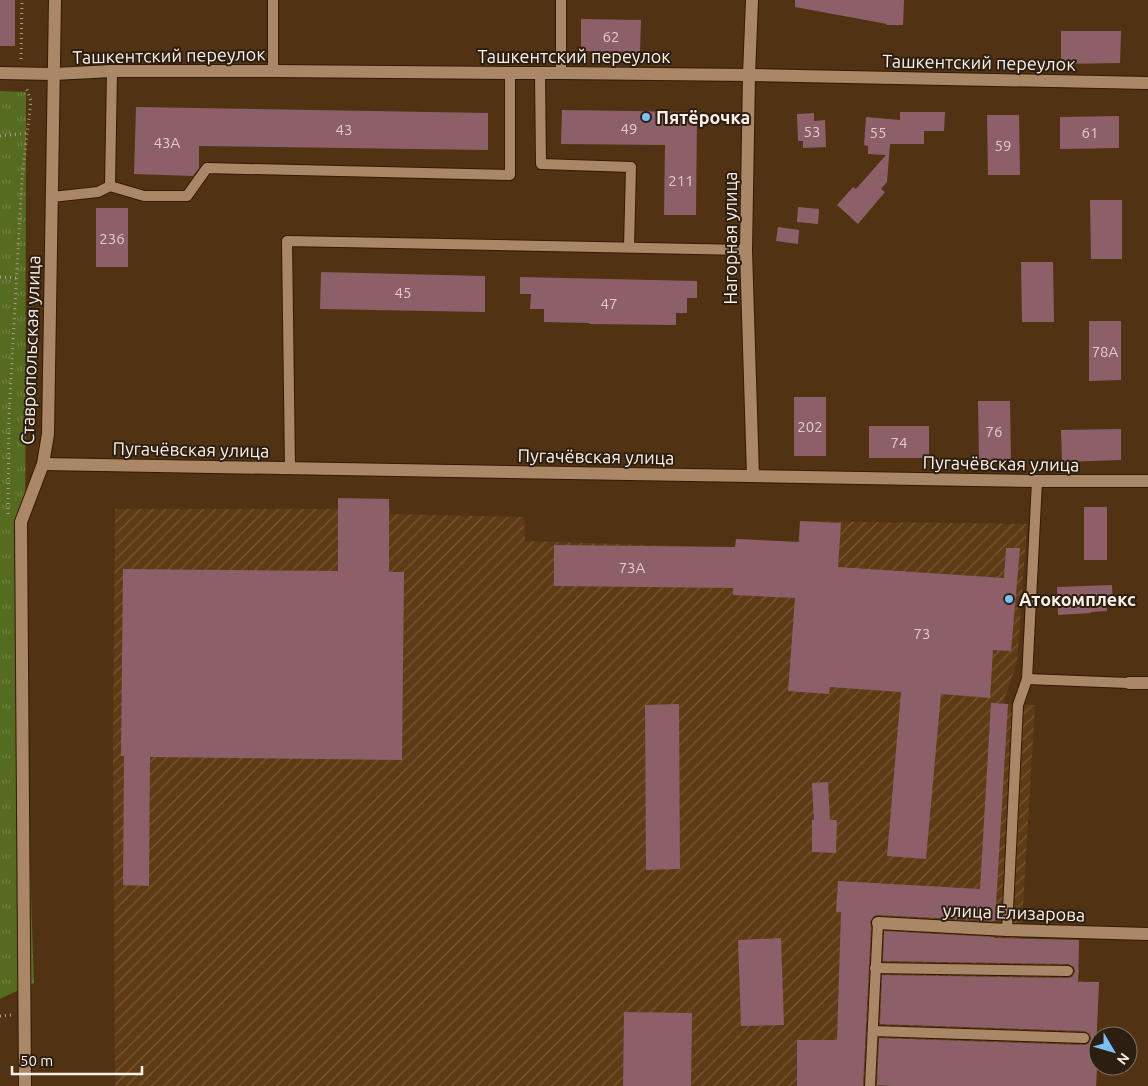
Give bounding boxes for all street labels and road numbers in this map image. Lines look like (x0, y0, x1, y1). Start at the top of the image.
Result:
street label: Ташкентский переулок (72, 43, 266, 67)
street label: Ташкентский переулок (477, 46, 671, 66)
street label: Ташкентский переулок (882, 50, 1076, 74)
street label: Нагорная улица (720, 172, 740, 304)
street label: Ставропольская улица (17, 255, 43, 445)
street label: Пугачёвская улица (112, 438, 270, 460)
street label: Пугачёвская улица (517, 445, 675, 467)
street label: Пугачёвская улица (922, 452, 1080, 474)
street label: улица Елизарова (942, 900, 1086, 924)

